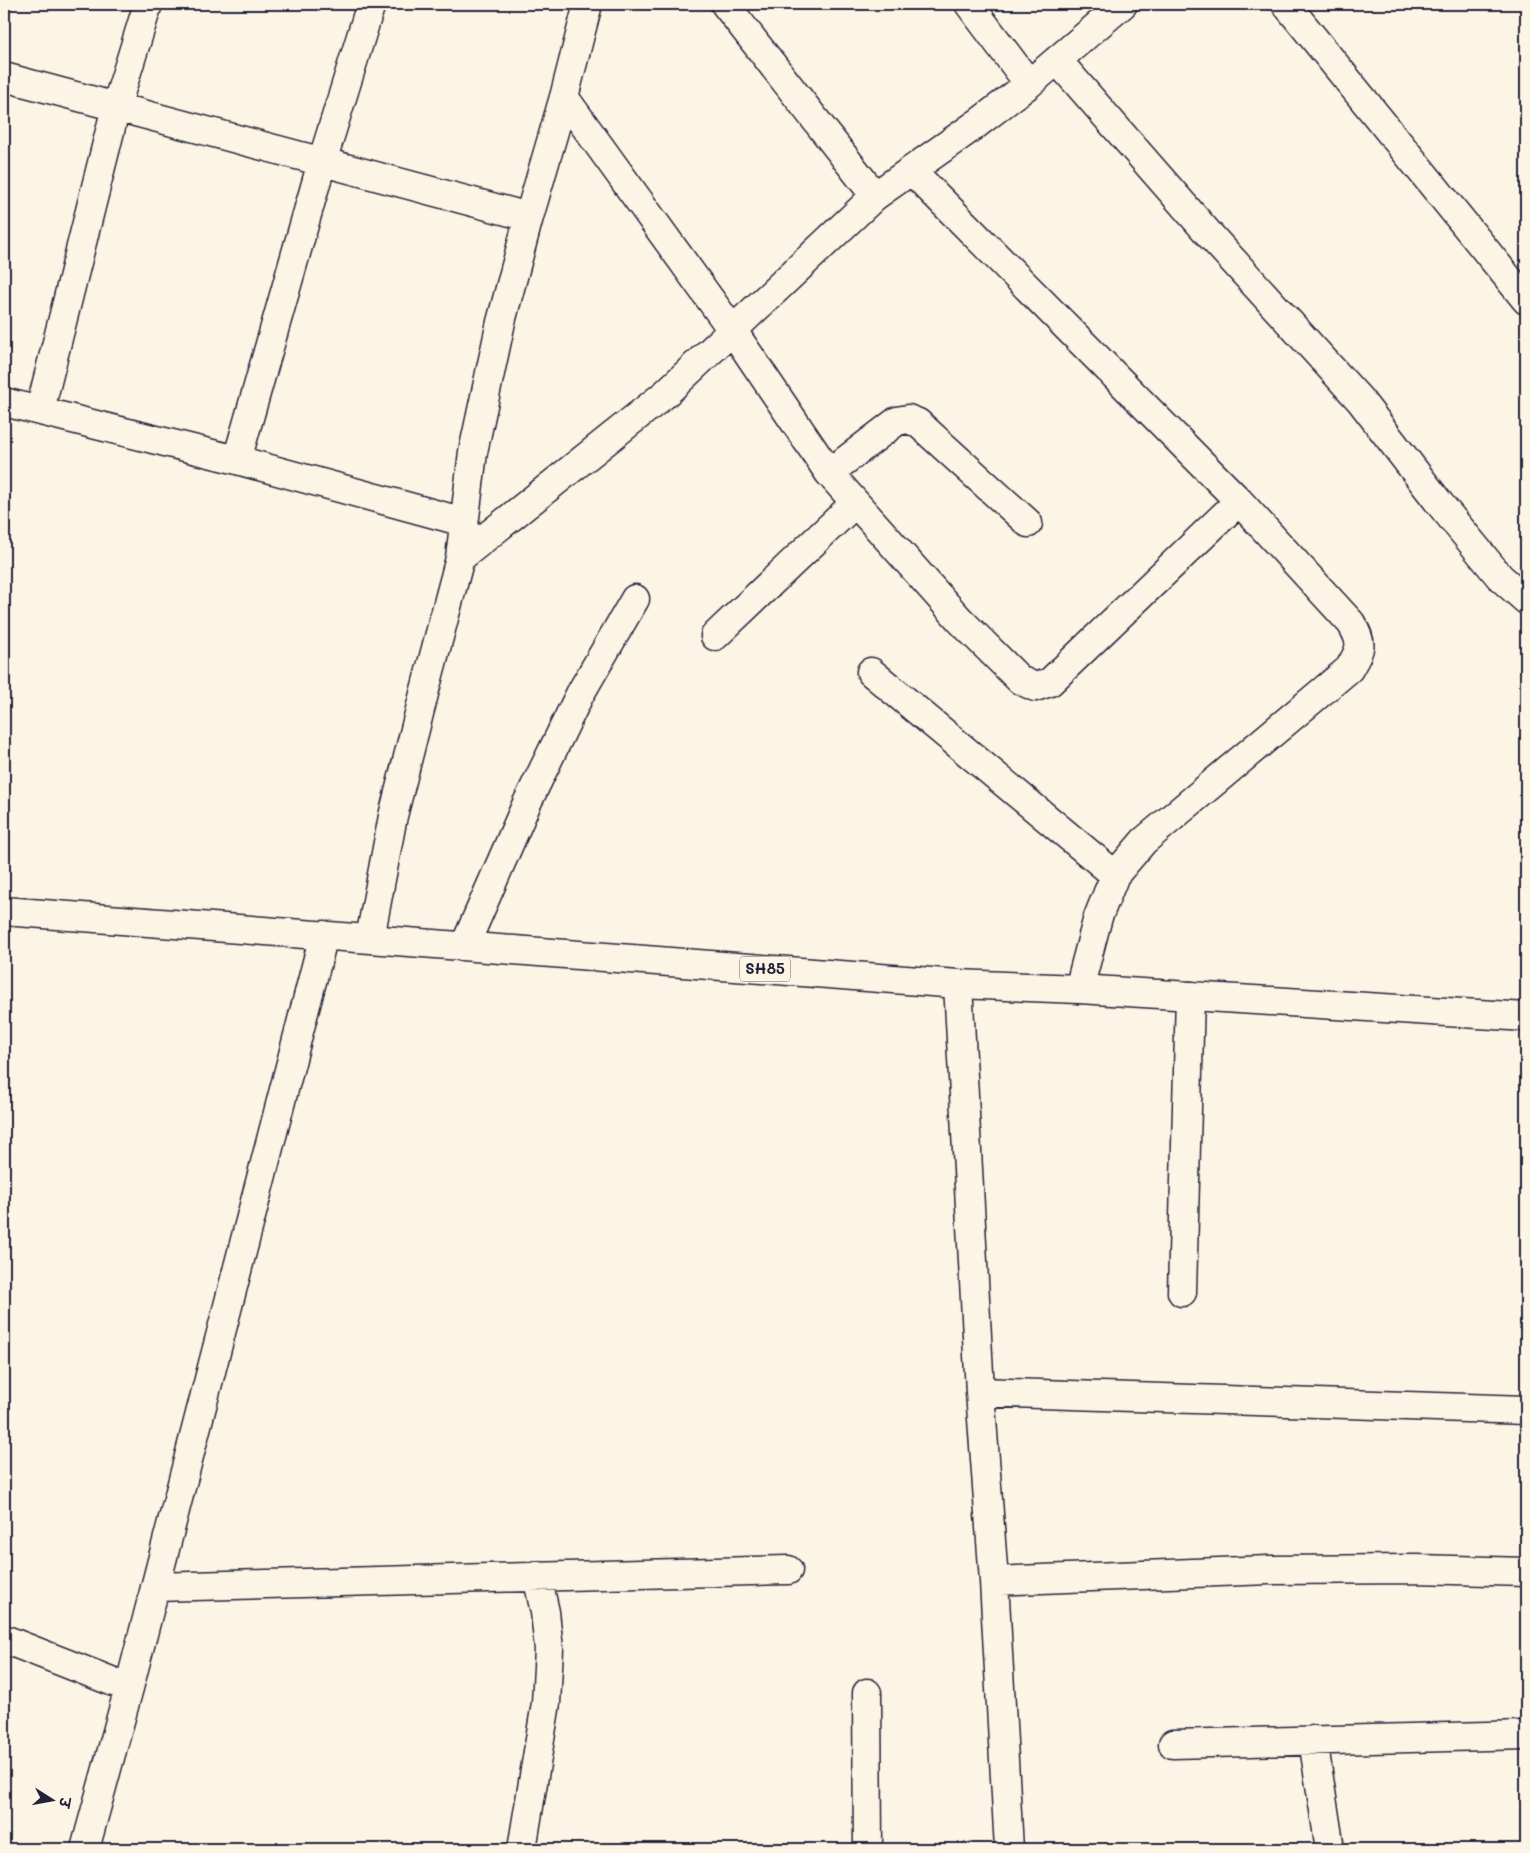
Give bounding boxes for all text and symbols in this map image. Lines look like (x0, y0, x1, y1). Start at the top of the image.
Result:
road number: SH85 (740, 956, 790, 982)
north arrow (28, 1776, 78, 1826)
text: उ (55, 1794, 76, 1811)

